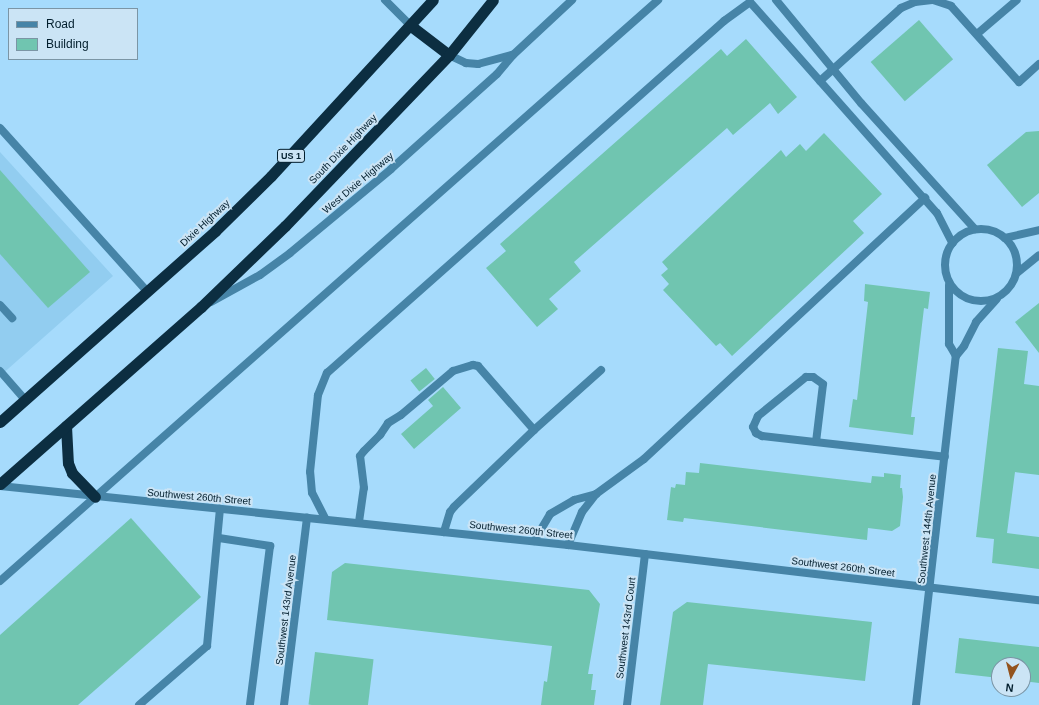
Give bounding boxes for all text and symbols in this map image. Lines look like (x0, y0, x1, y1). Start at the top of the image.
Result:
legend (8, 8, 138, 60)
text: Road (46, 17, 75, 31)
text: Building (46, 37, 89, 51)
street label: South Dixie Highway (307, 112, 379, 186)
road number: US 1 (276, 149, 306, 163)
street label: West Dixie Highway (320, 150, 396, 216)
street label: Dixie Highway (178, 197, 232, 249)
street label: Southwest 144th Avenue (915, 473, 939, 585)
street label: Southwest 260th Street (147, 486, 251, 508)
street label: Southwest 260th Street (469, 519, 573, 541)
street label: Southwest 143rd Avenue (273, 554, 299, 666)
street label: Southwest 260th Street (791, 555, 895, 579)
street label: Southwest 143rd Court (614, 577, 638, 679)
north arrow (991, 657, 1031, 697)
text: N (1005, 681, 1014, 694)

